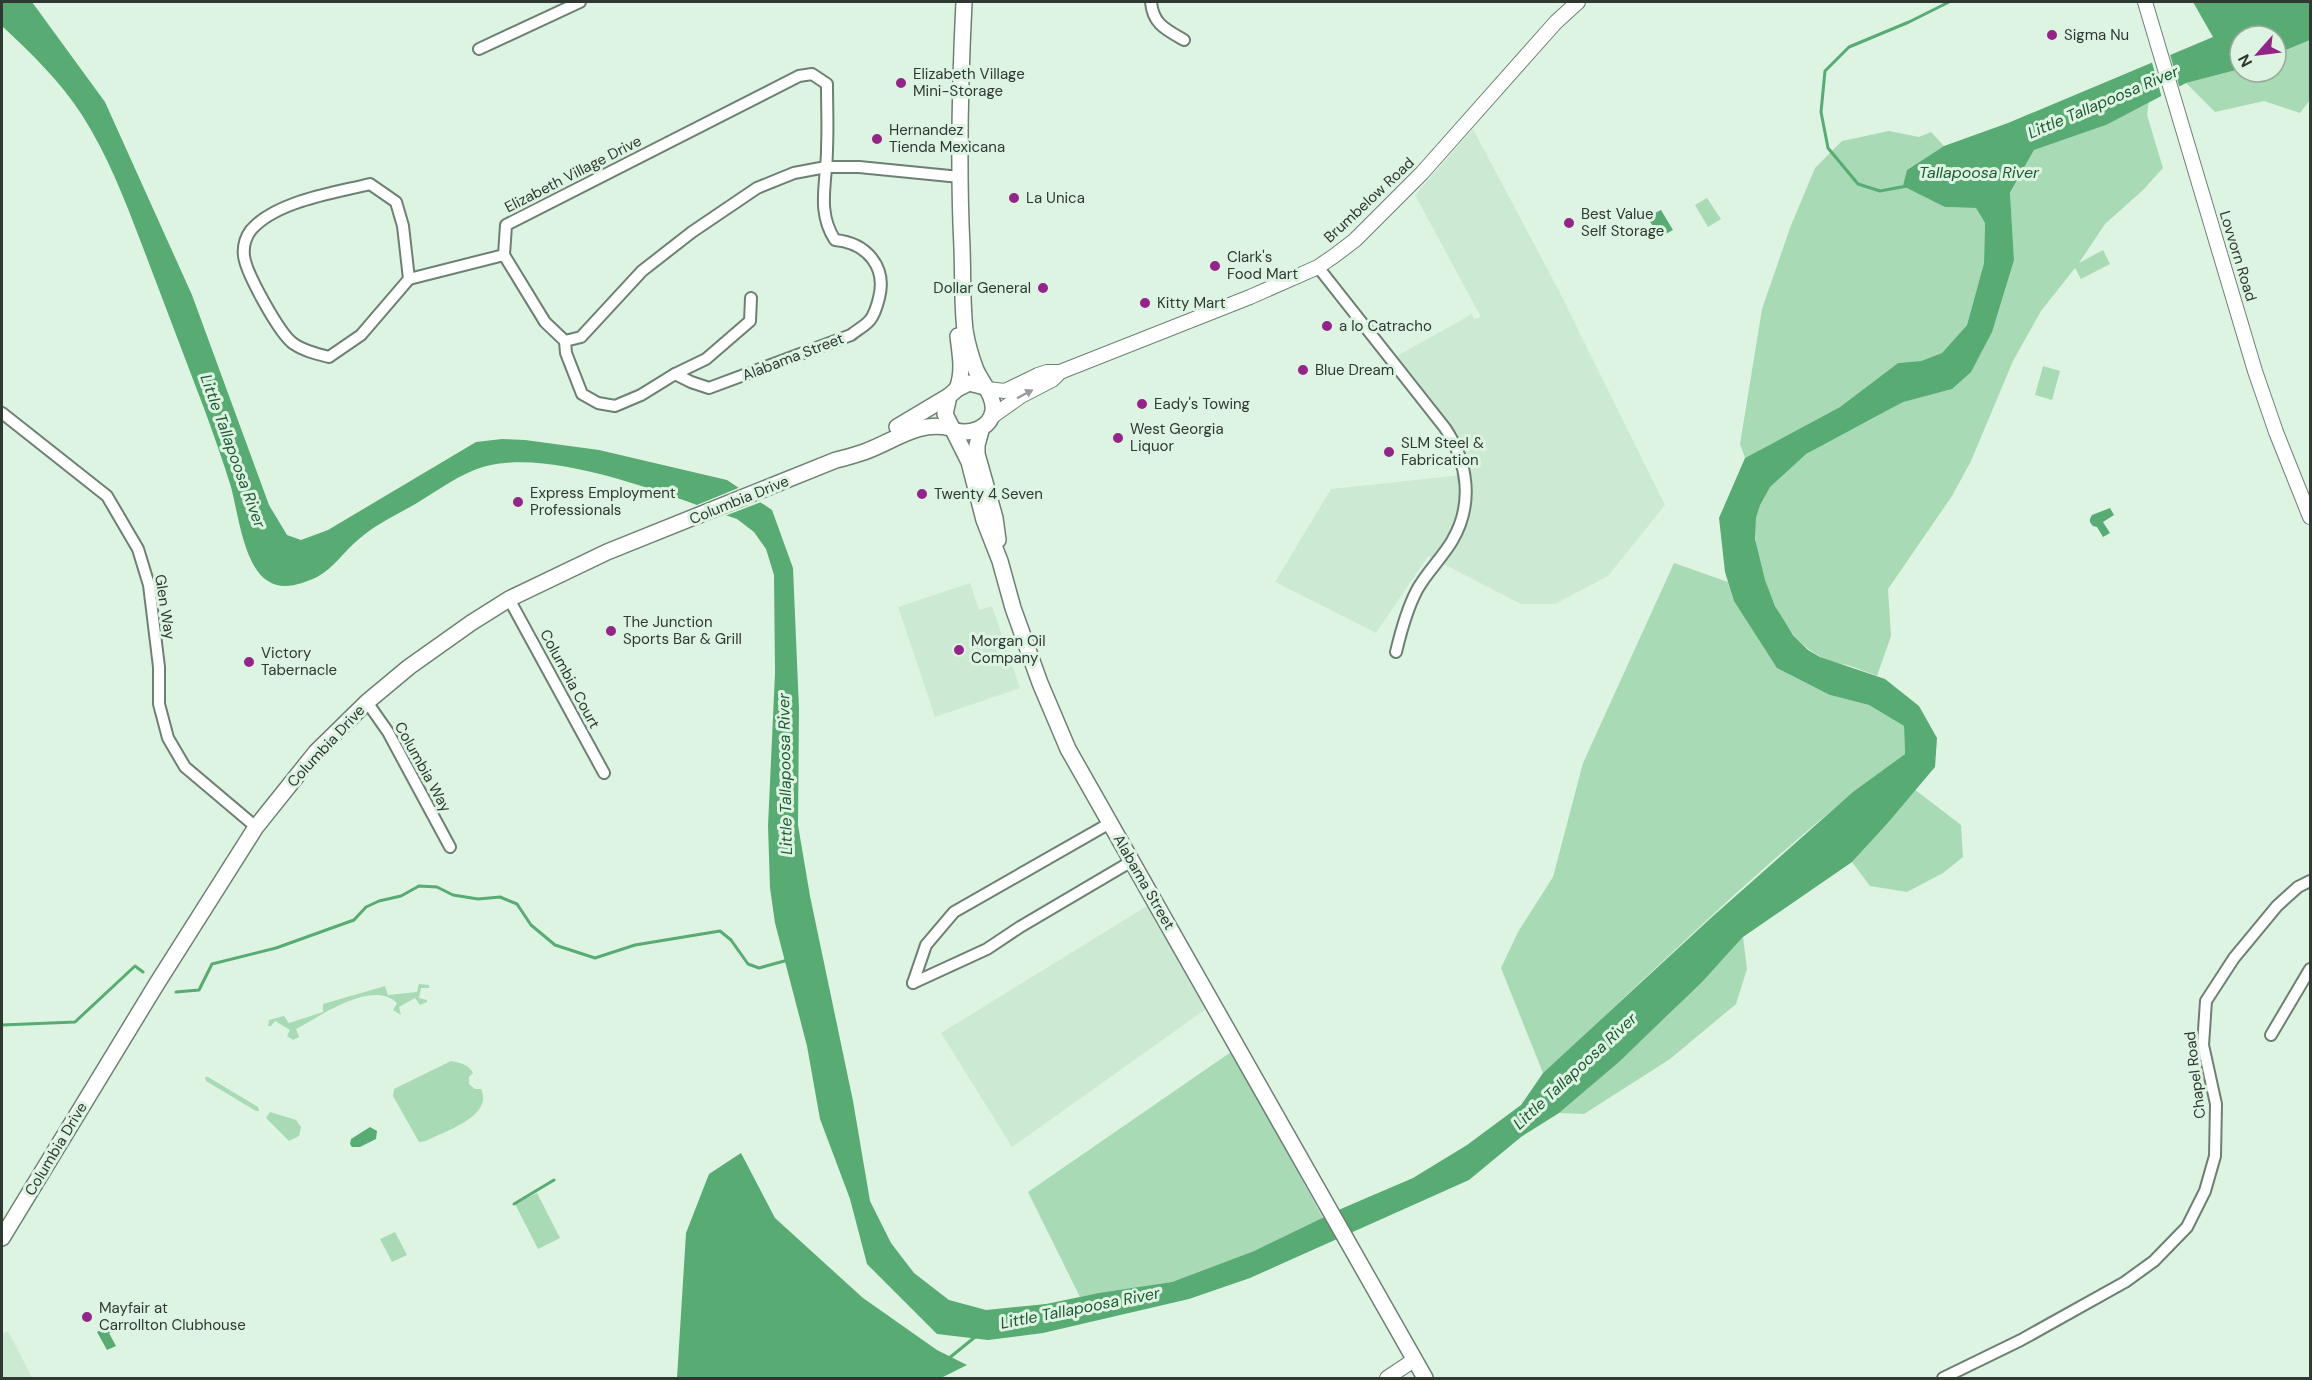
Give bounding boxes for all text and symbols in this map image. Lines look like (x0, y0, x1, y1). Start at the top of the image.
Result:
north arrow (2228, 24, 2288, 84)
place label: Sigma Nu (2064, 25, 2129, 45)
marker: Sigma Nu (2045, 28, 2059, 42)
text: N (2233, 51, 2257, 71)
water label: Little Tallapoosa River (2024, 60, 2183, 143)
place label: Elizabeth Village Mini-Storage (913, 64, 1025, 101)
marker: Elizabeth Village Mini-Storage (894, 76, 908, 90)
place label: Hernandez Tienda Mexicana (889, 120, 1005, 157)
street label: Elizabeth Village Drive (501, 131, 645, 217)
marker: Hernandez Tienda Mexicana (870, 132, 884, 146)
street label: Brumbelow Road (1319, 153, 1419, 247)
water label: Tallapoosa River (1919, 162, 2040, 183)
place label: La Unica (1026, 188, 1085, 208)
marker: La Unica (1007, 191, 1021, 205)
place label: Best Value Self Storage (1581, 204, 1664, 241)
street label: Lovvorn Road (2215, 208, 2261, 304)
marker: Best Value Self Storage (1562, 216, 1576, 230)
place label: Clark's Food Mart (1227, 247, 1298, 284)
marker: Clark's Food Mart (1208, 259, 1222, 273)
place label: Dollar General (933, 278, 1031, 298)
marker: Dollar General (1036, 281, 1050, 295)
place label: Kitty Mart (1157, 293, 1226, 313)
marker: Kitty Mart (1138, 296, 1152, 310)
place label: a lo Catracho (1339, 316, 1432, 336)
marker: a lo Catracho (1320, 319, 1334, 333)
street label: Alabama Street (739, 328, 847, 386)
place label: Blue Dream (1315, 360, 1394, 380)
marker: Blue Dream (1296, 363, 1310, 377)
water label: Little Tallapoosa River (195, 371, 271, 532)
one-way arrow (1016, 389, 1033, 399)
place label: Eady's Towing (1154, 394, 1250, 414)
marker: Eady's Towing (1135, 397, 1149, 411)
place label: West Georgia Liquor (1130, 419, 1224, 456)
marker: West Georgia Liquor (1111, 431, 1125, 445)
place label: SLM Steel & Fabrication (1401, 433, 1484, 470)
marker: SLM Steel & Fabrication (1382, 445, 1396, 459)
street label: Columbia Drive (686, 471, 792, 529)
place label: Express Employment Professionals (530, 483, 676, 520)
place label: Twenty 4 Seven (934, 484, 1043, 504)
marker: Twenty 4 Seven (915, 487, 929, 501)
marker: Express Employment Professionals (511, 495, 525, 509)
street label: Glen Way (150, 573, 180, 642)
place label: The Junction Sports Bar & Grill (623, 612, 742, 649)
marker: The Junction Sports Bar & Grill (604, 624, 618, 638)
street label: Columbia Court (535, 626, 605, 732)
place label: Morgan Oil Company (971, 631, 1046, 668)
place label: Victory Tabernacle (261, 643, 337, 680)
marker: Morgan Oil Company (952, 643, 966, 657)
marker: Victory Tabernacle (242, 655, 256, 669)
water label: Little Tallapoosa River (773, 692, 797, 855)
street label: Columbia Drive (283, 701, 369, 791)
street label: Columbia Way (390, 718, 456, 816)
street label: Alabama Street (1109, 831, 1179, 933)
water label: Little Tallapoosa River (1509, 1007, 1642, 1134)
street label: Chapel Road (2180, 1030, 2210, 1120)
street label: Columbia Drive (20, 1099, 92, 1199)
water label: Little Tallapoosa River (999, 1282, 1162, 1334)
place label: Mayfair at Carrollton Clubhouse (99, 1298, 246, 1335)
marker: Mayfair at Carrollton Clubhouse (80, 1310, 94, 1324)

